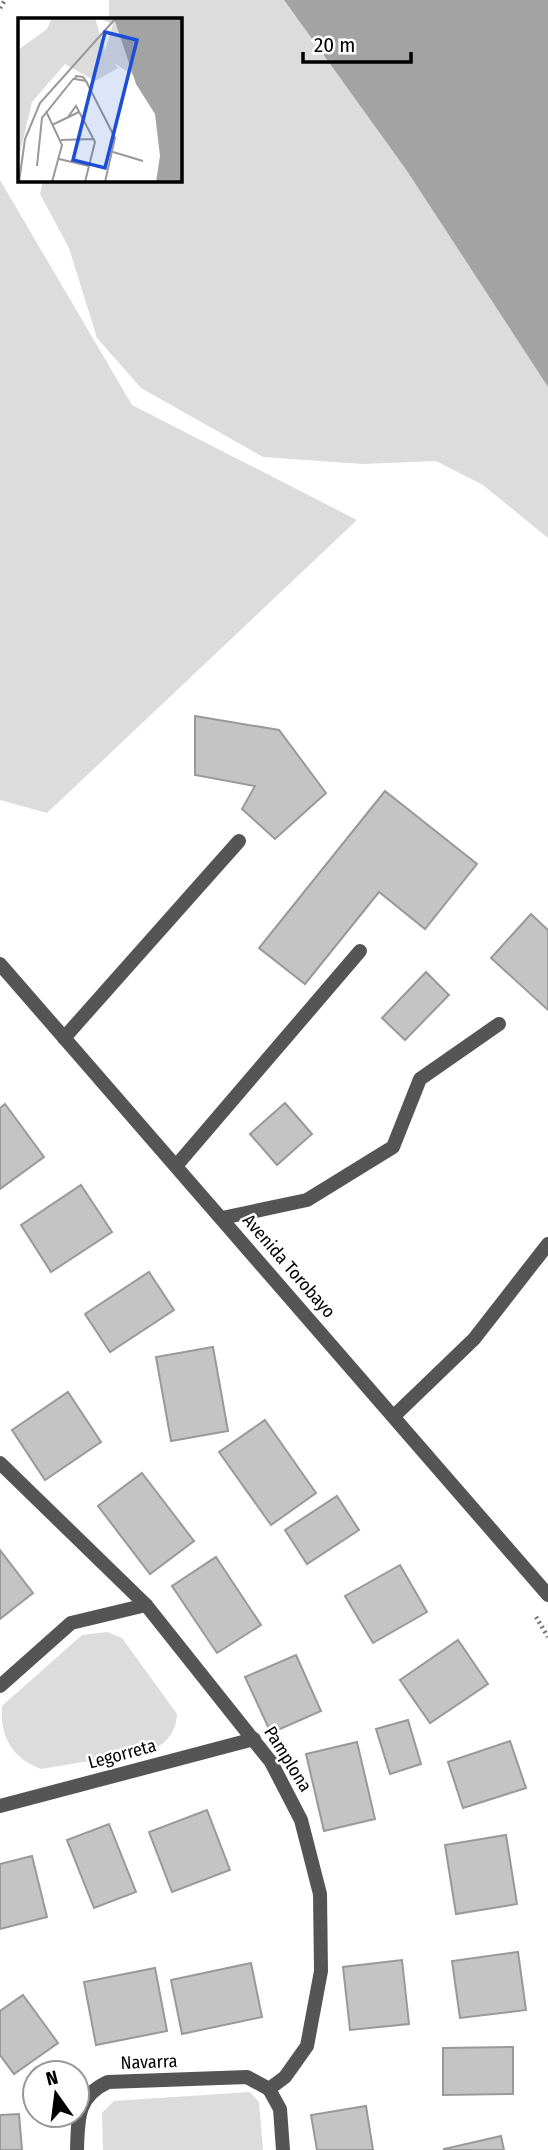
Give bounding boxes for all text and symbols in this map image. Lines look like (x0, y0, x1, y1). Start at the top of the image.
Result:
inset map (18, 18, 182, 182)
scale bar (303, 21, 412, 65)
text: 20 m (314, 32, 355, 58)
street label: Avenida Torobayo (238, 1210, 340, 1322)
street label: Pamplona (259, 1722, 317, 1796)
street label: Legorreta (86, 1734, 159, 1774)
street label: Navarra (120, 2050, 178, 2074)
north arrow (21, 2059, 91, 2129)
text: N (44, 2065, 60, 2091)

